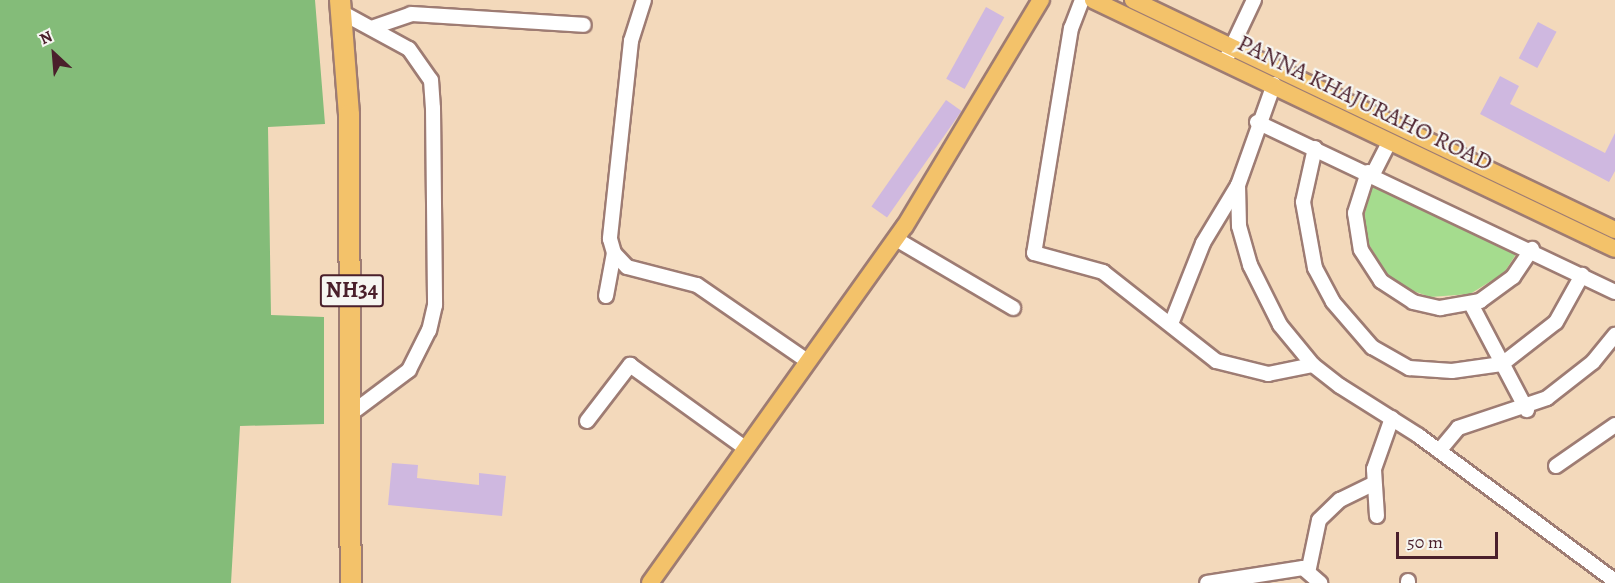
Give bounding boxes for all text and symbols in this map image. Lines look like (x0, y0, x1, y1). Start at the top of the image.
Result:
north arrow (24, 24, 84, 84)
text: N (36, 25, 56, 50)
street label: PANNA KHAJURAHO ROAD (1233, 29, 1497, 177)
road number: NH34 (319, 272, 385, 310)
scale bar (1399, 520, 1501, 558)
text: 50 m (1407, 530, 1443, 554)

